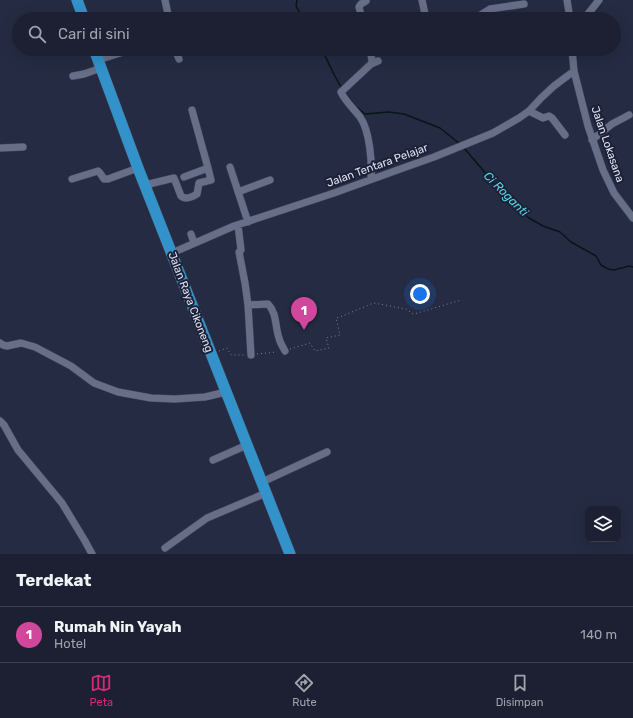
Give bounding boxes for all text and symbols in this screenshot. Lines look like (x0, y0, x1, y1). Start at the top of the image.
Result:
search box (12, 12, 621, 56)
icon: search (26, 23, 48, 45)
text: Cari di sini (58, 25, 130, 43)
street label: Jalan Lokasana (588, 104, 627, 184)
street label: Jalan Tentara Pelajar (325, 141, 431, 190)
water label: Ci Roganti (481, 169, 532, 220)
street label: Jalan Raya Cikoneng (165, 250, 216, 354)
your location (410, 284, 430, 304)
pin: 1 (291, 297, 317, 330)
map controls (585, 506, 621, 542)
button: layers (585, 506, 621, 542)
text: Terdekat (16, 570, 91, 590)
text: Rumah Nin Yayah (54, 618, 182, 636)
text: 1 (26, 627, 32, 642)
text: 140 m (580, 627, 617, 642)
text: Hotel (54, 636, 86, 651)
tab: Peta (90, 672, 113, 709)
tab: Rute (292, 672, 317, 709)
tab: Disimpan (496, 672, 543, 709)

